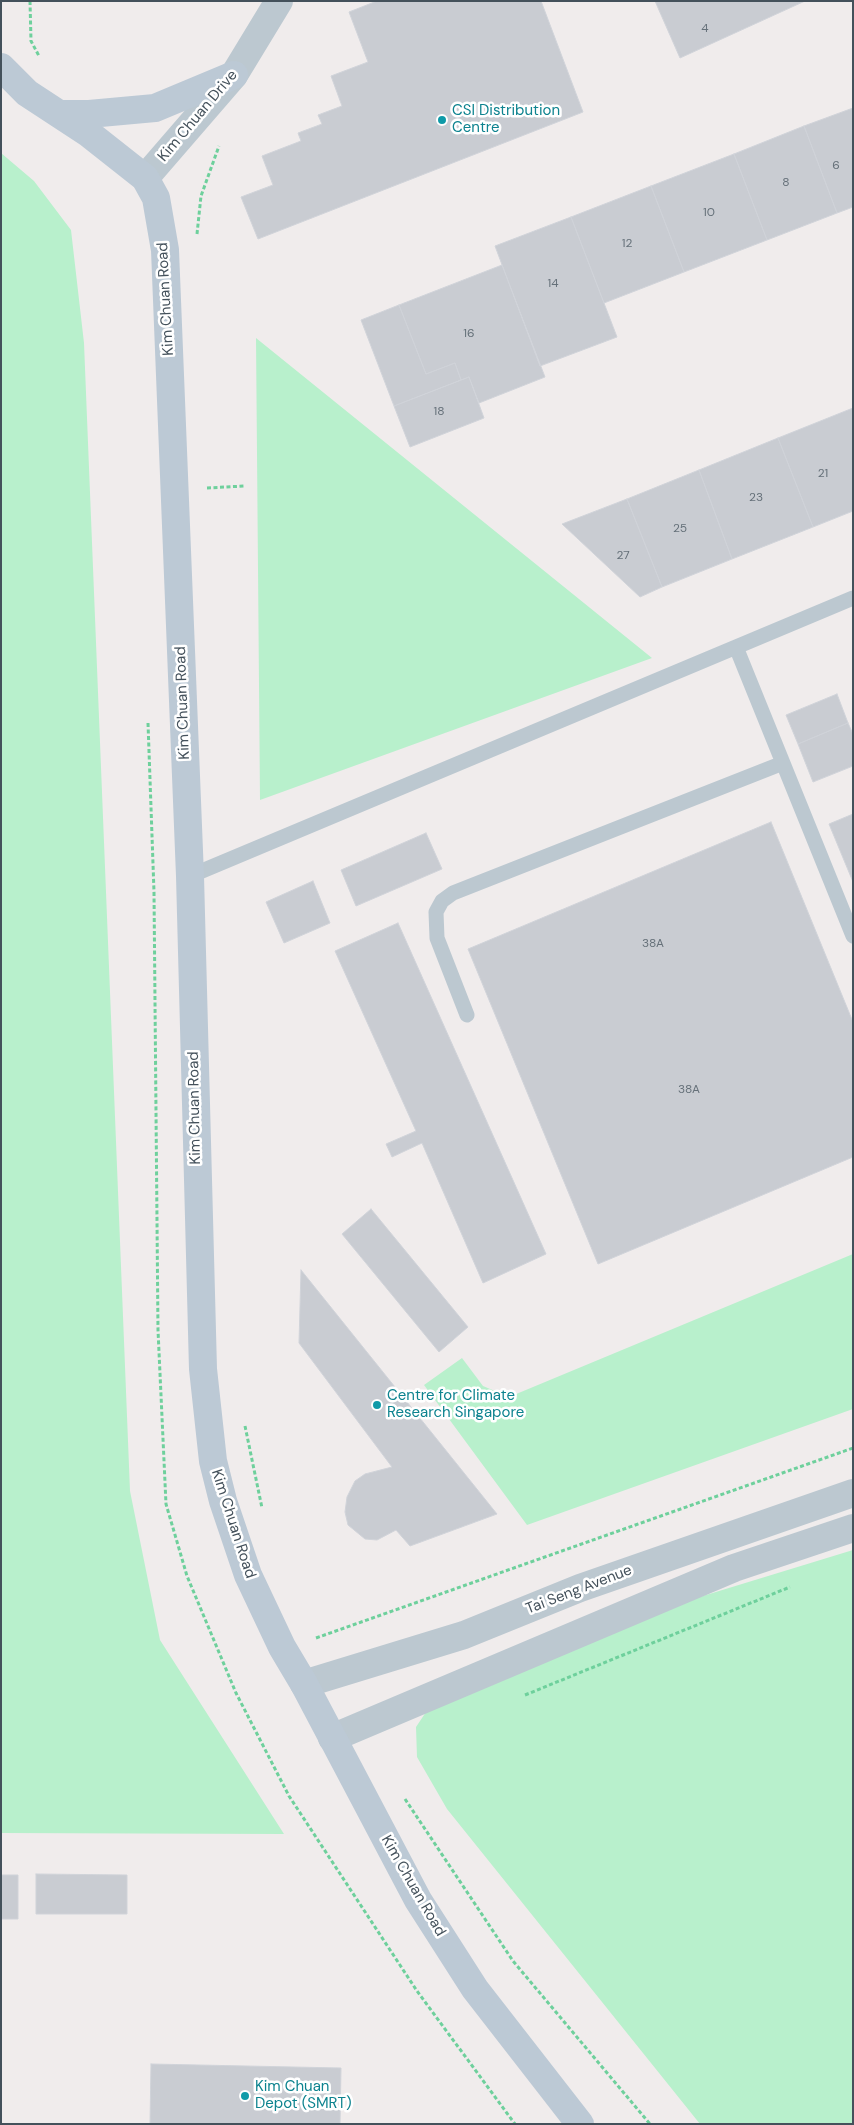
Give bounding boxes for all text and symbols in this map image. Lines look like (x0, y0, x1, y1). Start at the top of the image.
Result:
house number: 4 (701, 22, 709, 36)
street label: Kim Chuan Drive (154, 67, 242, 165)
place label: CSI Distribution Centre (452, 102, 560, 137)
marker: CSI Distribution Centre (436, 114, 448, 126)
house number: 6 (832, 159, 840, 173)
house number: 8 (782, 176, 790, 190)
house number: 10 (703, 206, 715, 220)
house number: 12 (622, 237, 632, 251)
street label: Kim Chuan Road (154, 242, 178, 356)
house number: 14 (547, 277, 559, 291)
house number: 16 (463, 327, 475, 341)
house number: 18 (433, 405, 445, 419)
house number: 21 (818, 467, 828, 481)
house number: 23 (749, 491, 763, 505)
house number: 25 (673, 522, 687, 536)
house number: 27 (616, 549, 630, 563)
street label: Kim Chuan Road (172, 646, 194, 760)
house number: 38A (642, 937, 664, 951)
street label: Kim Chuan Road (185, 1051, 205, 1165)
house number: 38A (678, 1083, 700, 1097)
place label: Centre for Climate Research Singapore (387, 1387, 524, 1422)
marker: Centre for Climate Research Singapore (371, 1399, 383, 1411)
street label: Kim Chuan Road (207, 1467, 259, 1581)
street label: Tai Seng Avenue (523, 1561, 635, 1619)
street label: Kim Chuan Road (377, 1832, 449, 1940)
place label: Kim Chuan Depot (SMRT) (255, 2078, 352, 2113)
marker: Kim Chuan Depot (SMRT) (239, 2090, 251, 2102)

